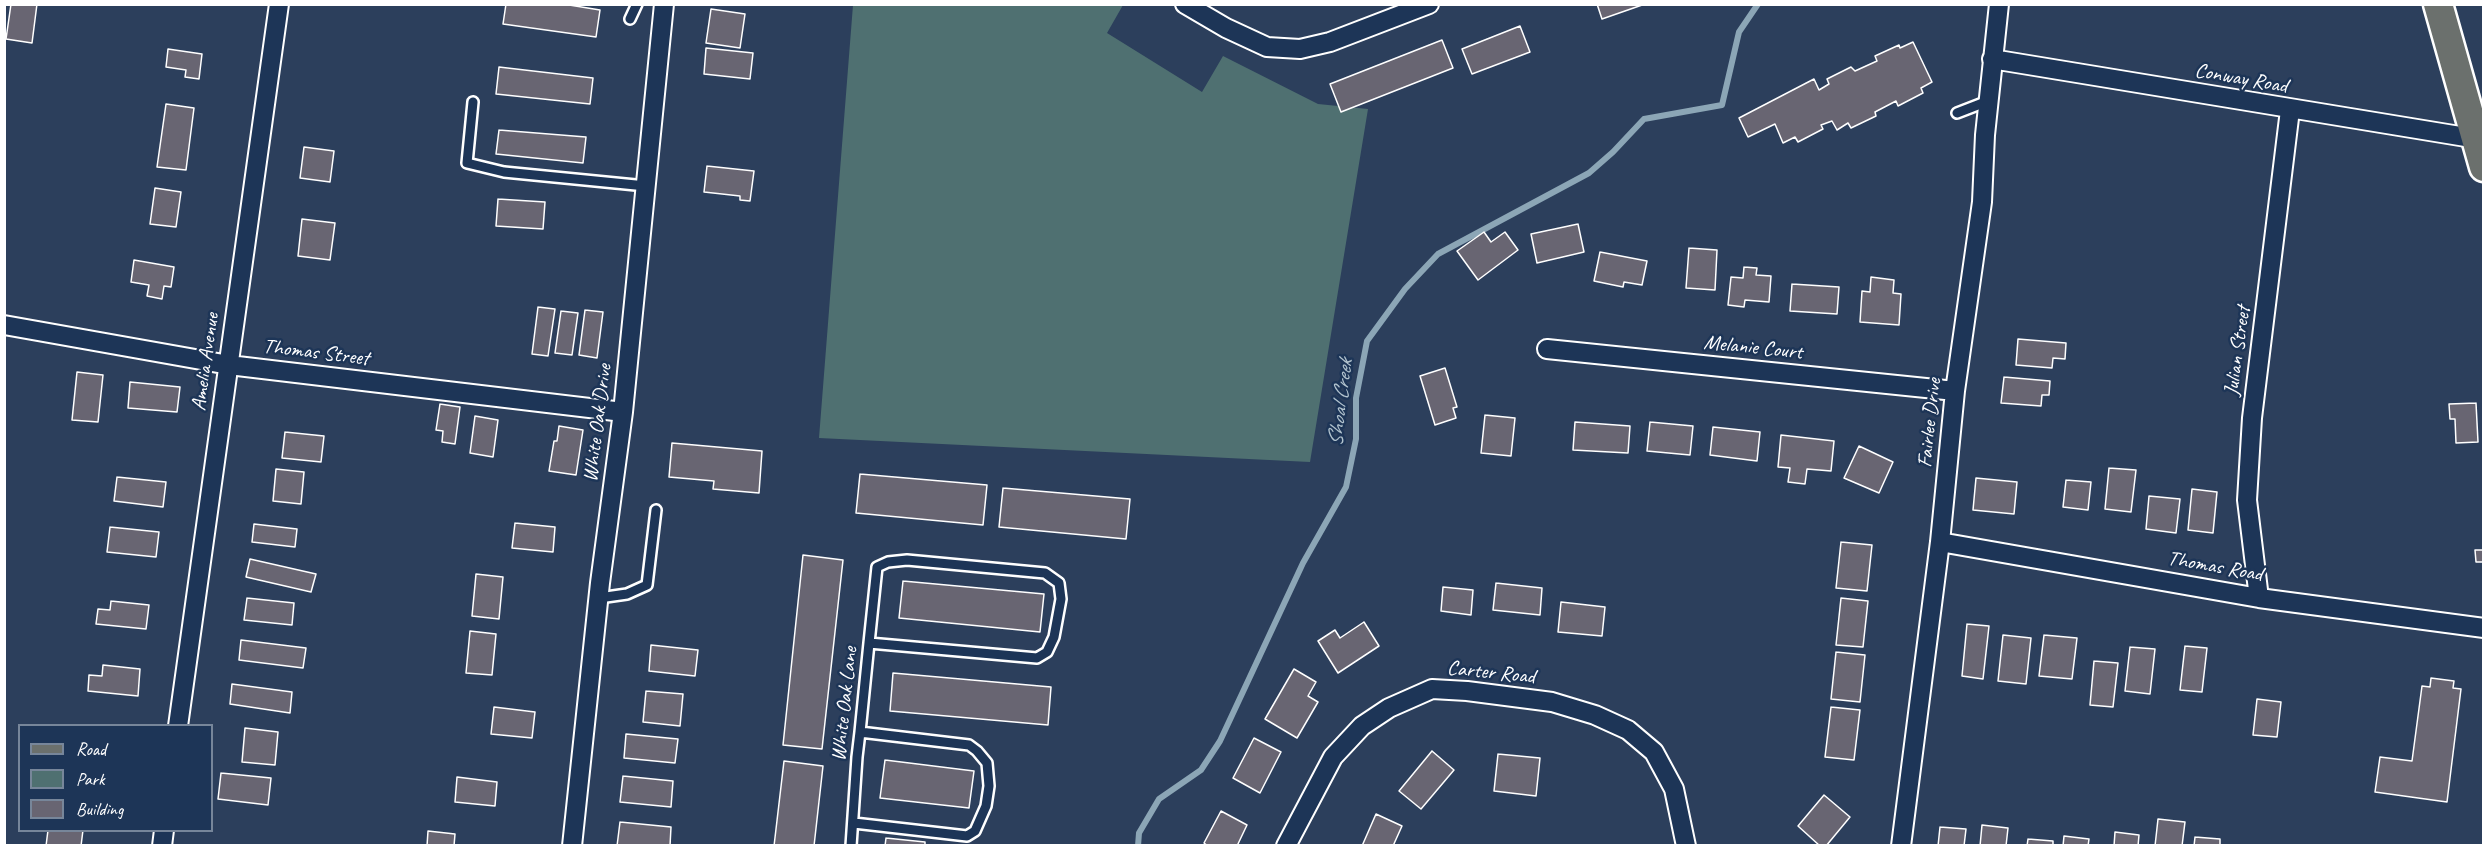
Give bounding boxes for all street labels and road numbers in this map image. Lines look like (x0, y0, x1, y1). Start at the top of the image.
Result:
street label: Conway Road (2193, 58, 2289, 100)
street label: Julian Street (2219, 305, 2257, 397)
street label: Amelia Avenue (187, 311, 225, 413)
street label: Melanie Court (1702, 330, 1804, 366)
street label: Thomas Street (262, 334, 370, 372)
street label: White Oak Drive (578, 363, 618, 483)
street label: Fairlee Drive (1913, 377, 1947, 469)
street label: Thomas Road (2166, 546, 2264, 588)
street label: White Oak Lane (826, 645, 864, 763)
street label: Carter Road (1446, 656, 1536, 690)

